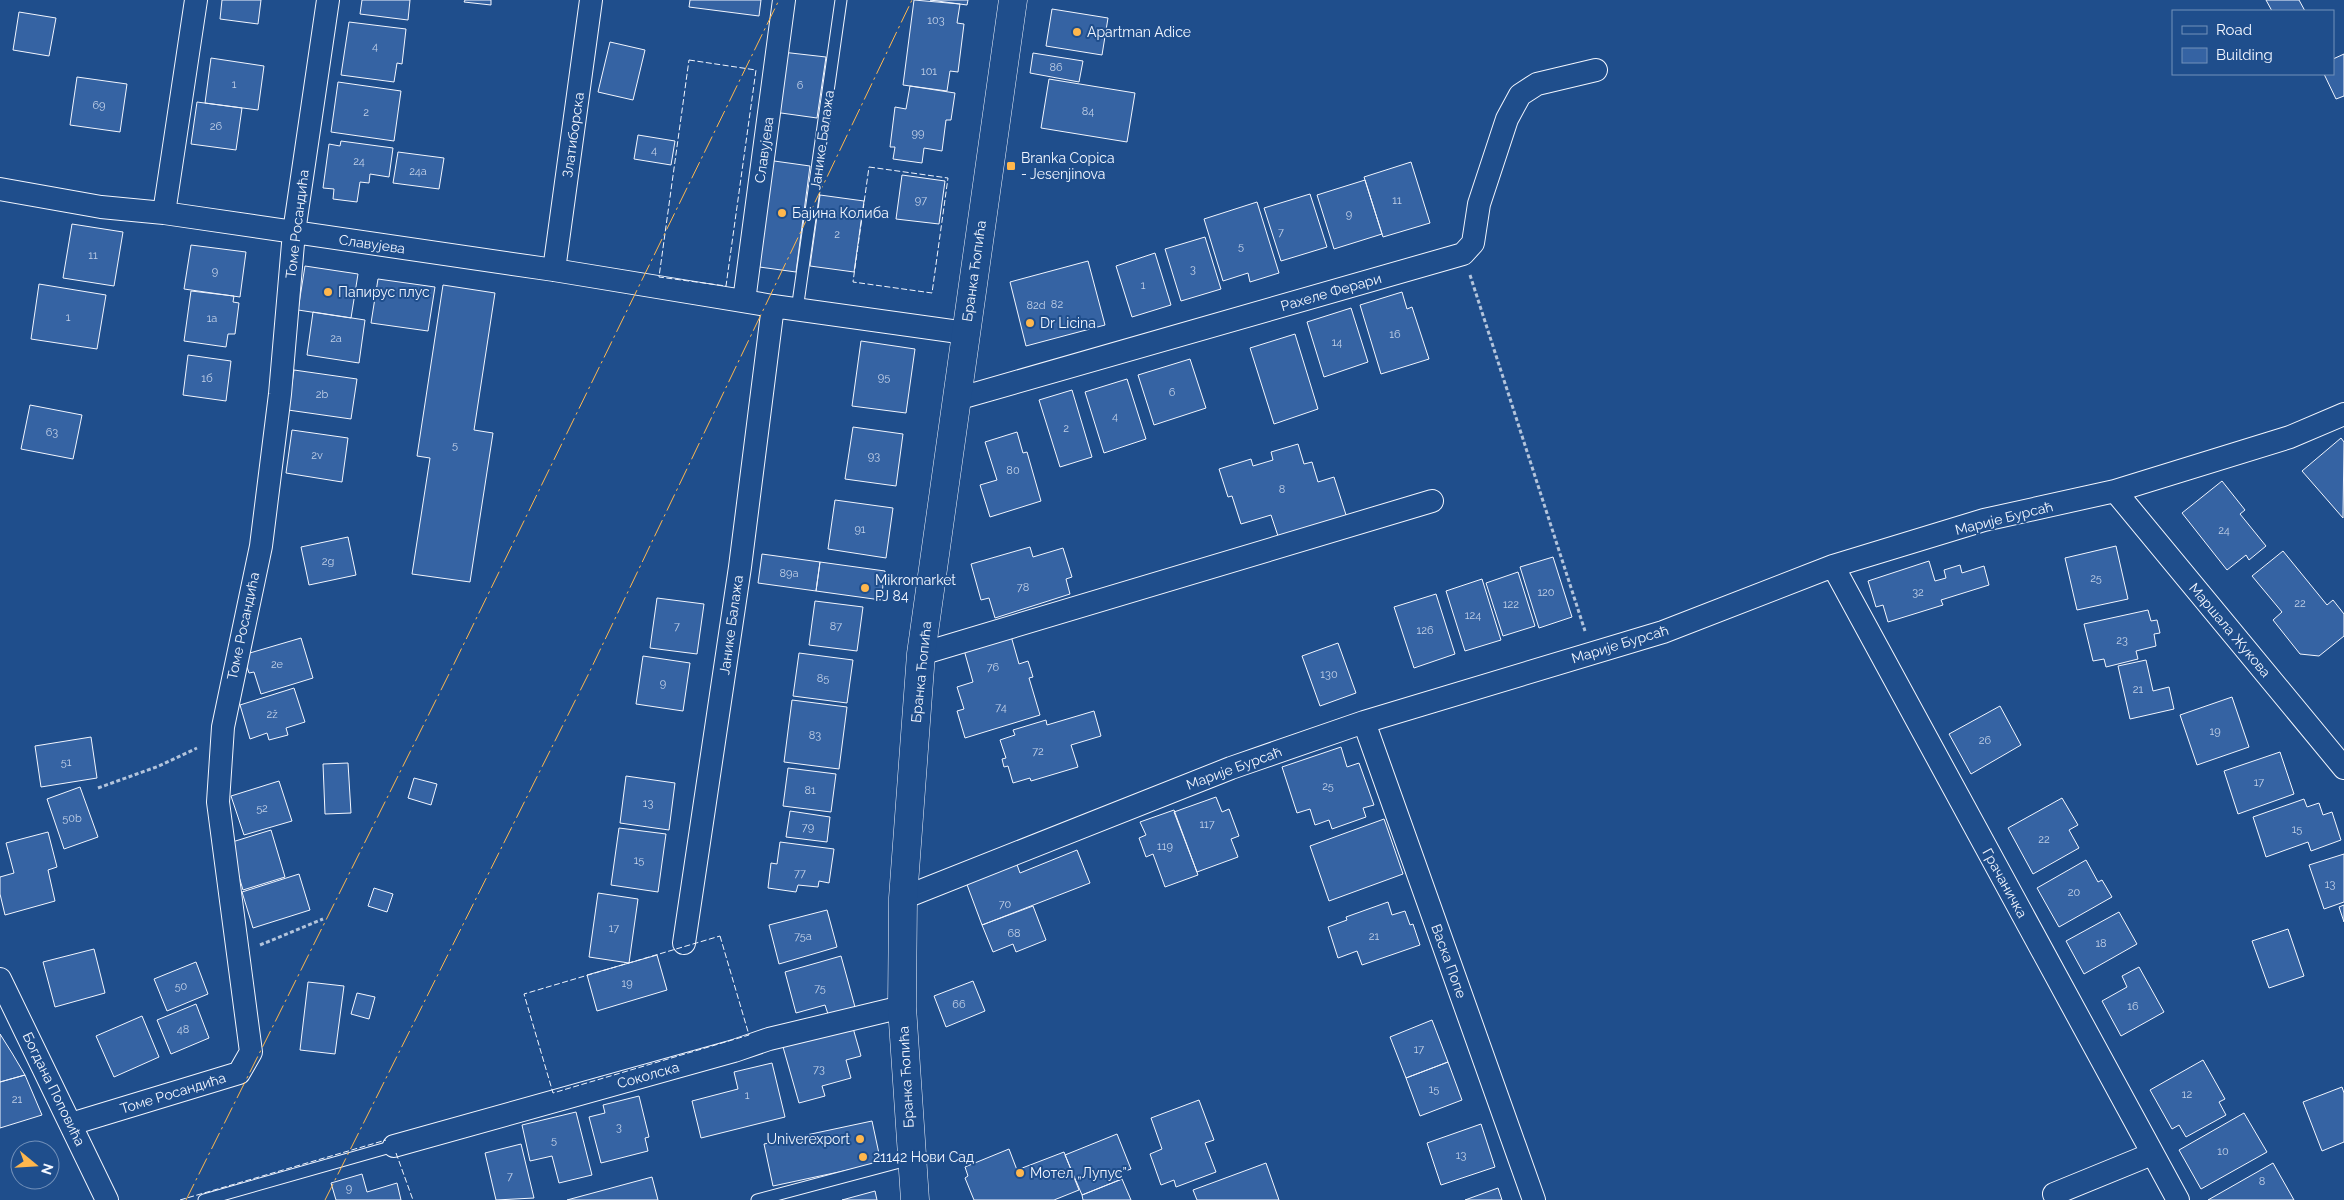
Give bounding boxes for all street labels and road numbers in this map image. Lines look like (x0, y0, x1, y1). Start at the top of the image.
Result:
street label: Јанике Балажа (807, 89, 837, 191)
street label: Златиборска (559, 91, 587, 179)
street label: Славујева (751, 116, 777, 184)
street label: Томе Росандића (282, 169, 312, 279)
street label: Бранка Ћопића (959, 219, 989, 323)
street label: Славујева (338, 231, 406, 257)
street label: Рахеле Ферари (1279, 270, 1383, 314)
street label: Марије Бурсаћ (1953, 498, 2055, 538)
street label: Томе Росандића (224, 571, 262, 681)
street label: Јанике Балажа (716, 574, 746, 676)
street label: Маршала Жукова (2186, 580, 2274, 680)
street label: Бранка Ћопића (908, 620, 934, 724)
street label: Марије Бурсаћ (1570, 622, 1670, 666)
street label: Марије Бурсаћ (1184, 743, 1284, 793)
street label: Грачаничка (1979, 845, 2031, 921)
street label: Васка Попе (1428, 922, 1470, 1000)
street label: Бранка Ћопића (895, 1026, 917, 1128)
street label: Богдана Поповића (20, 1030, 88, 1148)
street label: Соколска (615, 1059, 681, 1091)
street label: Томе Росандића (118, 1069, 228, 1117)

